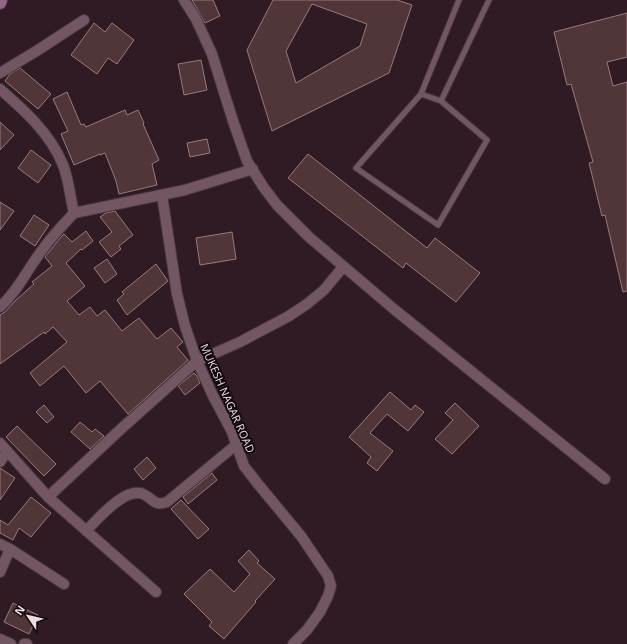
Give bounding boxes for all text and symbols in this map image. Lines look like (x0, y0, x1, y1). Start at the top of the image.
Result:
street label: MUKESH NAGAR ROAD (197, 341, 259, 455)
north arrow (8, 596, 48, 636)
text: N (11, 602, 28, 618)

